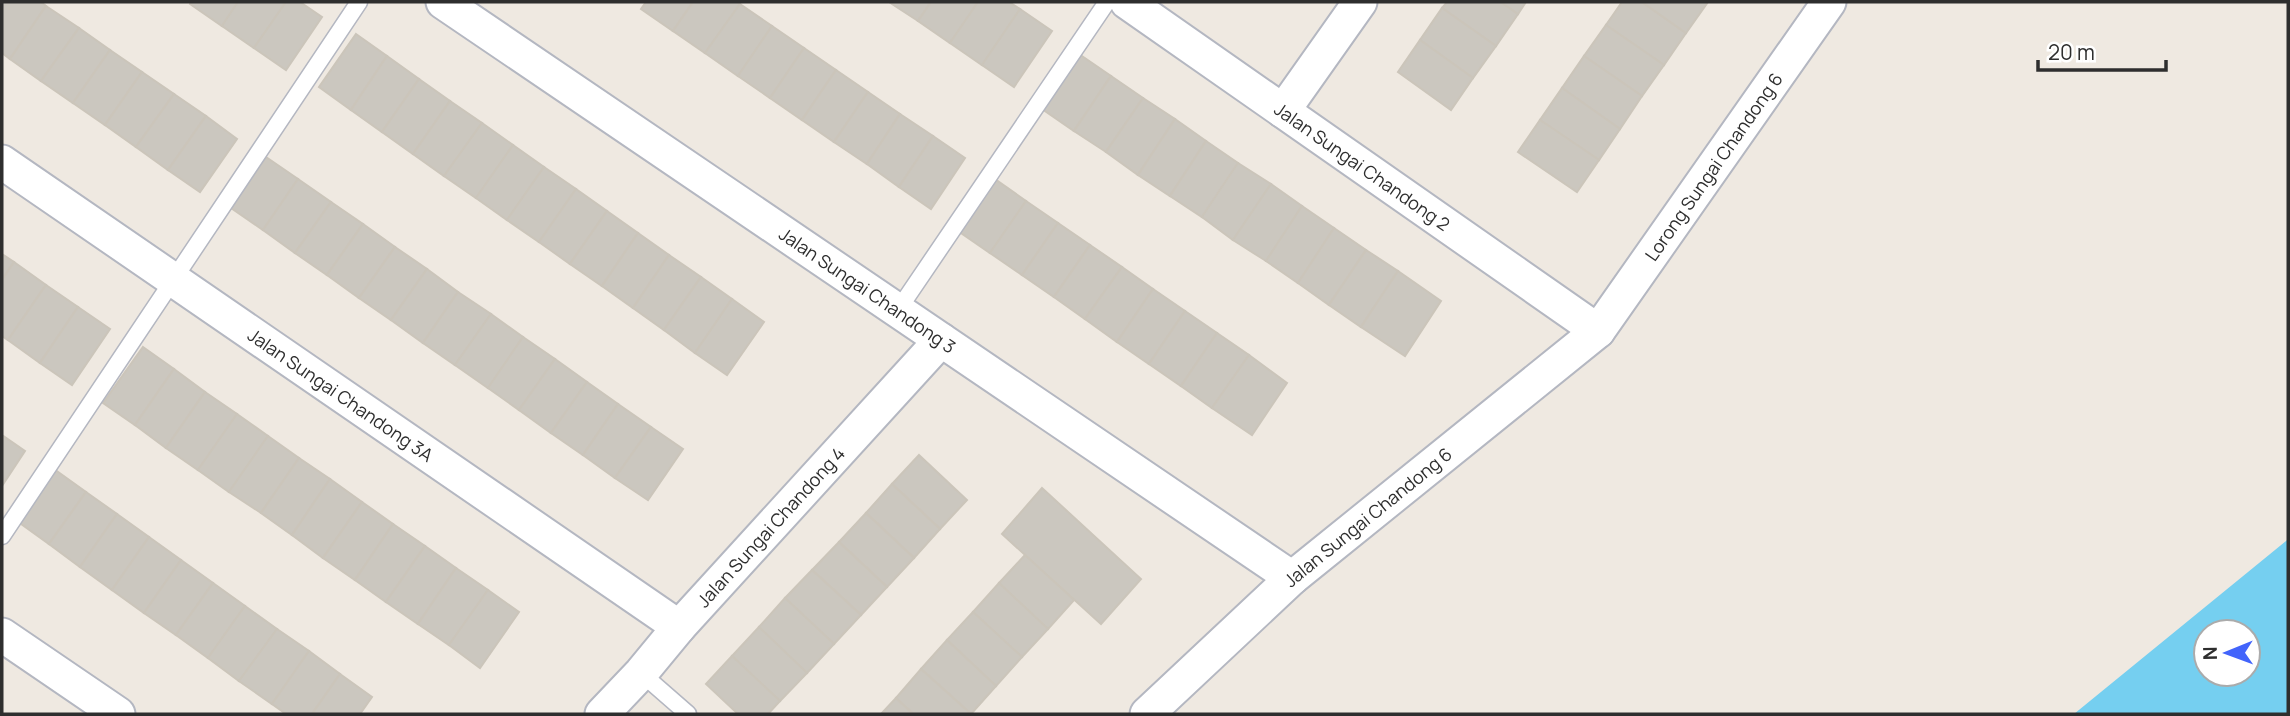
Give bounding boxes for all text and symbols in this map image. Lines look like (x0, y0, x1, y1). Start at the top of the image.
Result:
scale bar (2038, 28, 2166, 72)
text: 20 m (2048, 38, 2095, 66)
street label: Lorong Sungai Chandong 6 (1639, 68, 1788, 265)
street label: Jalan Sungai Chandong 2 (1270, 97, 1455, 236)
street label: Jalan Sungai Chandong 3 (775, 222, 960, 358)
street label: Jalan Sungai Chandong 3A (243, 323, 439, 467)
street label: Jalan Sungai Chandong 4 (691, 441, 850, 612)
street label: Jalan Sungai Chandong 6 (1278, 442, 1457, 592)
north arrow (2192, 618, 2262, 688)
text: N (2197, 646, 2223, 660)

